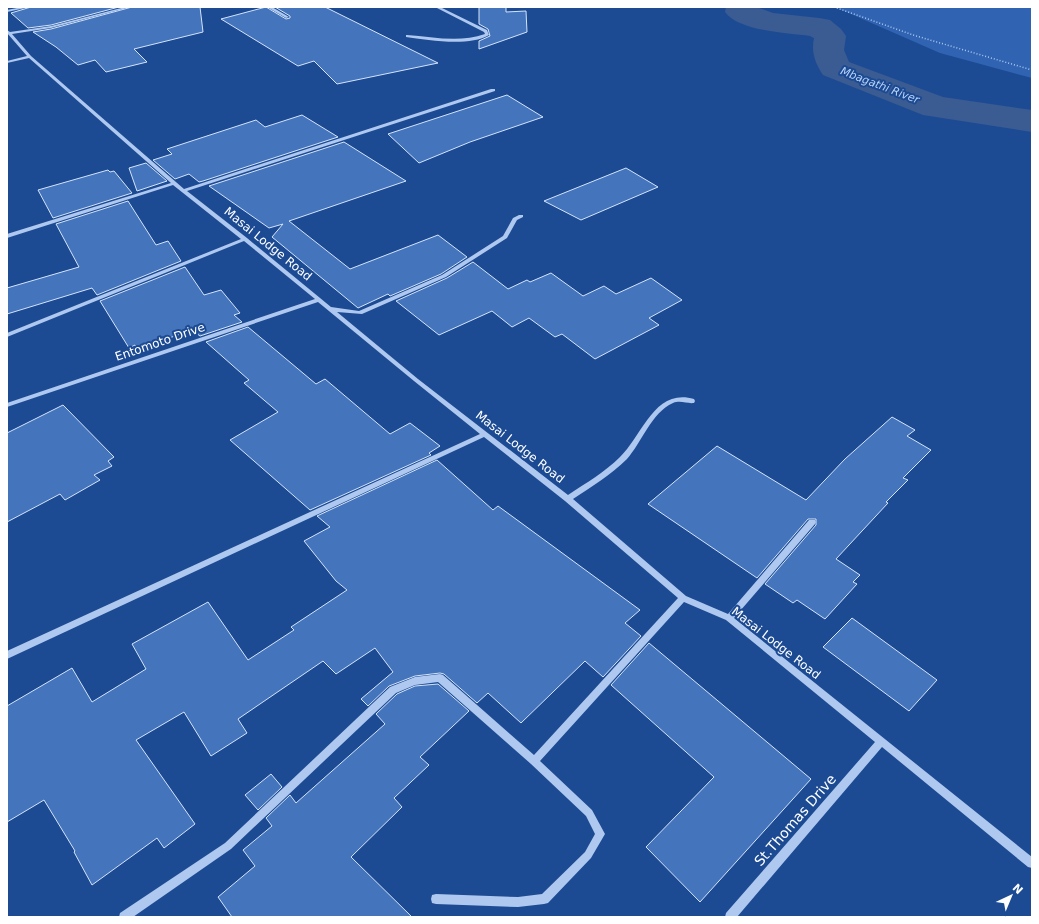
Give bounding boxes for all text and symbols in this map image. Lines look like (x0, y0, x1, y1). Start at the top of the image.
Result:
water label: Mbagathi River (839, 64, 922, 107)
street label: Masai Lodge Road (221, 204, 315, 284)
street label: Entomoto Drive (113, 320, 207, 364)
street label: Masai Lodge Road (473, 408, 567, 486)
street label: Masai Lodge Road (729, 604, 823, 682)
street label: St.Thomas Drive (751, 771, 839, 869)
north arrow (991, 876, 1031, 916)
text: N (1010, 881, 1025, 897)

